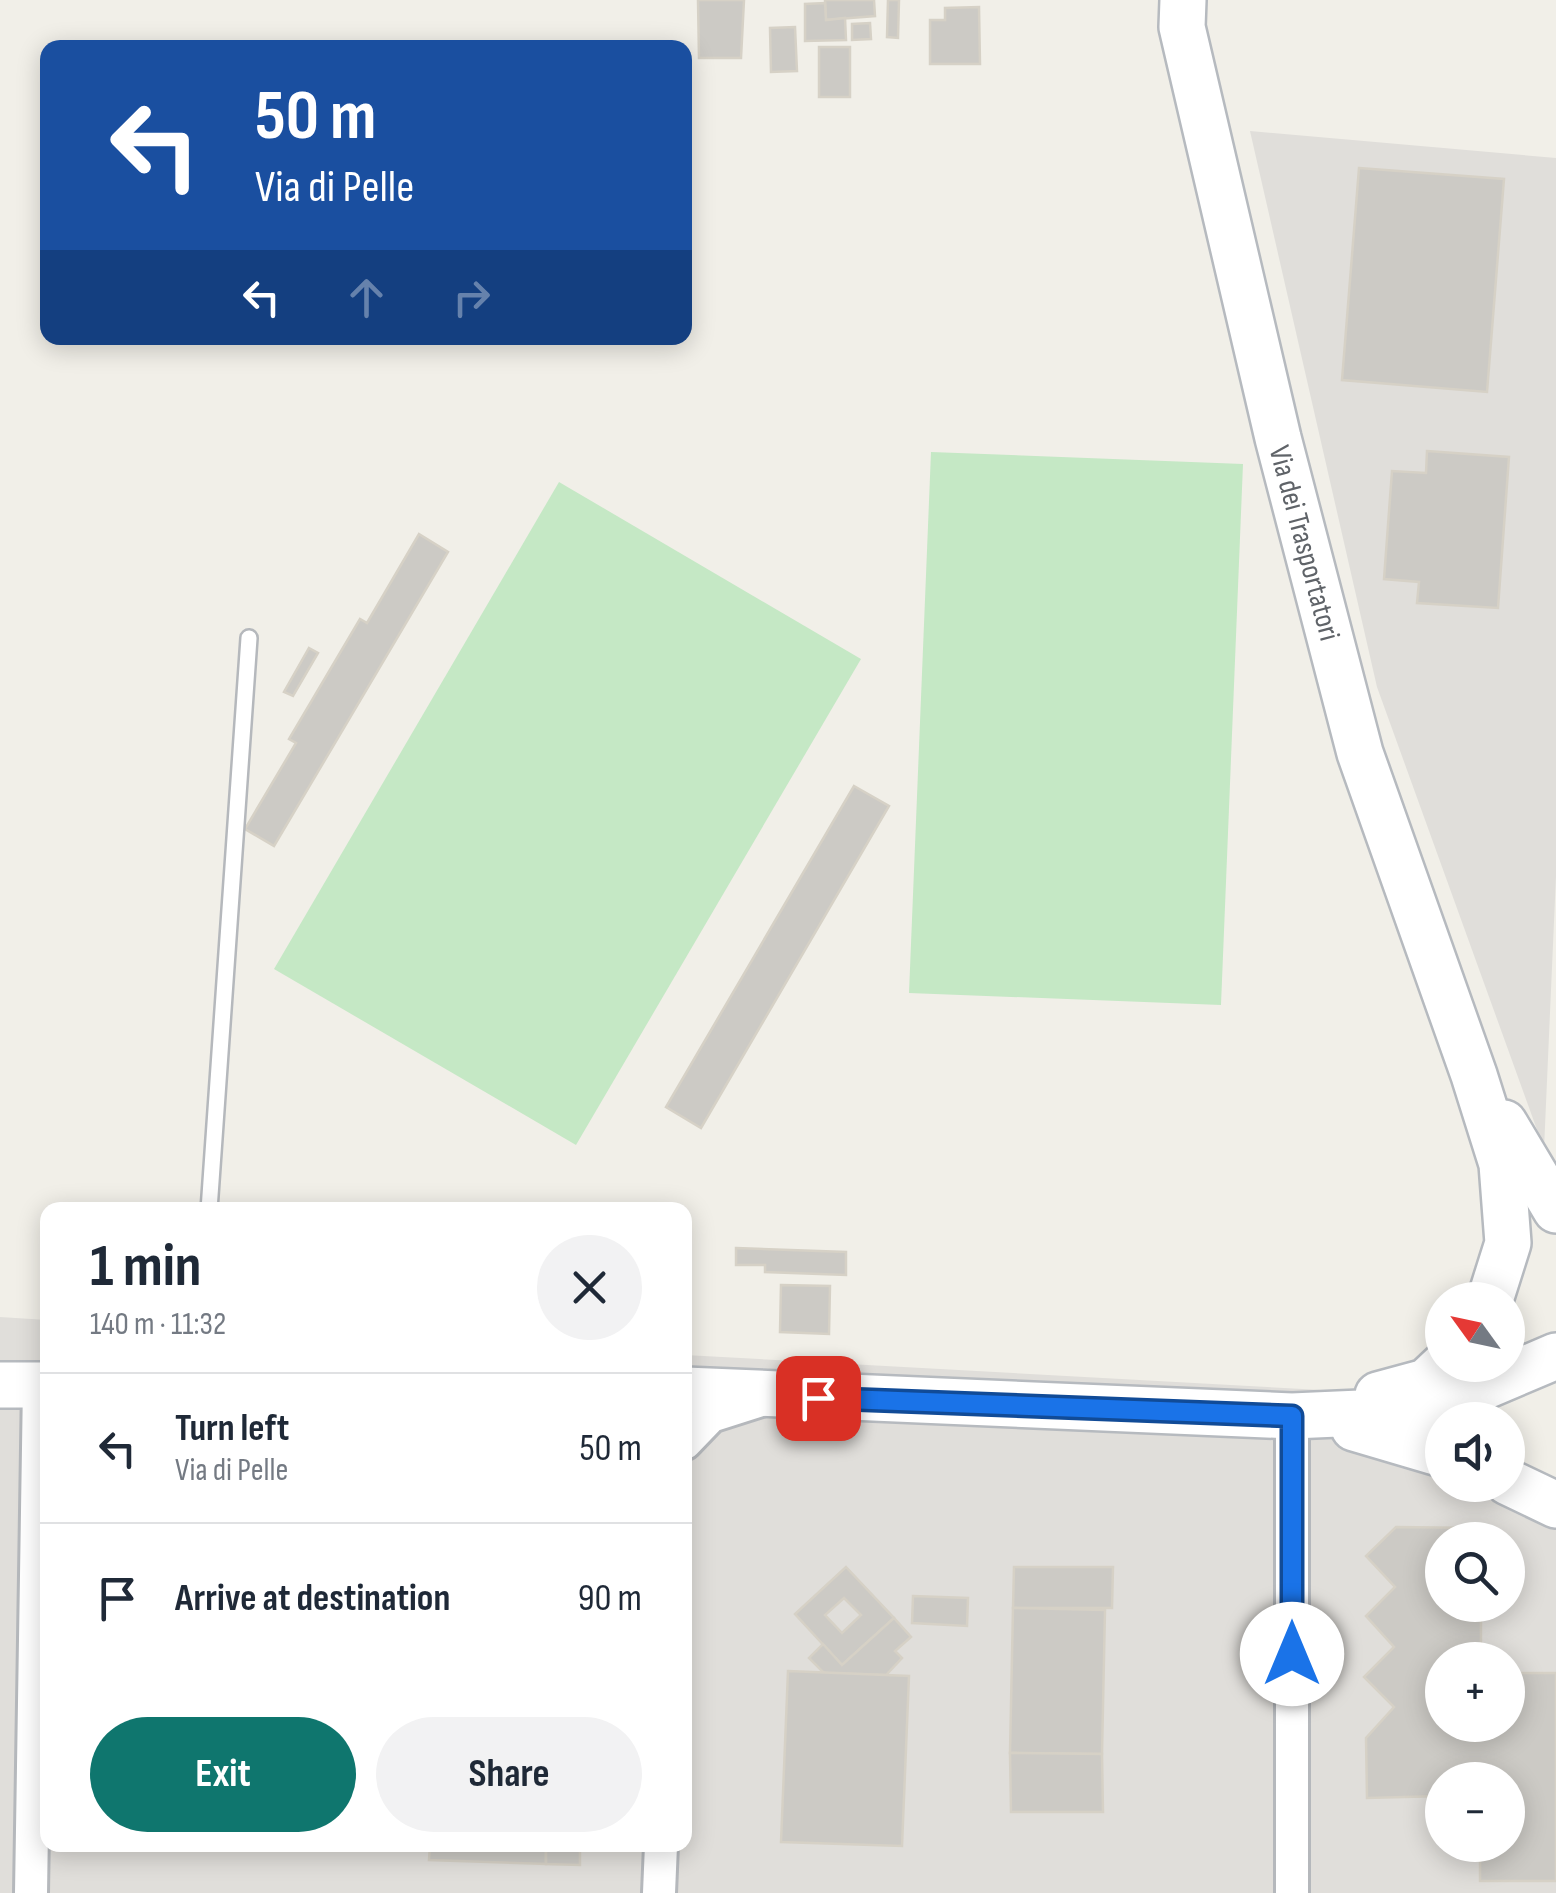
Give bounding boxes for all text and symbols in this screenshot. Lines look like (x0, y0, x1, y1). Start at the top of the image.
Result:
text: 50 m (255, 75, 376, 159)
icon: left (90, 80, 220, 210)
text: Via di Pelle (255, 160, 414, 215)
icon: left (234, 270, 289, 325)
icon: ahead (339, 270, 394, 325)
icon: right (444, 270, 499, 325)
street label: Via dei Trasportatori (1261, 442, 1347, 645)
text: 1 min (90, 1231, 202, 1303)
button: close (537, 1235, 642, 1340)
north arrow (1425, 1282, 1525, 1382)
map controls (1425, 1282, 1525, 1862)
text: 140 m · 11:32 (90, 1305, 226, 1344)
pin (776, 1356, 861, 1441)
icon: arrive (791, 1371, 846, 1426)
button: sound (1425, 1402, 1525, 1502)
text: Turn left (175, 1406, 289, 1451)
icon: left (90, 1421, 145, 1476)
text: 50 m (579, 1426, 642, 1471)
text: Via di Pelle (175, 1451, 288, 1490)
button: search (1425, 1522, 1525, 1622)
icon: arrive (90, 1571, 145, 1626)
text: Arrive at destination (175, 1576, 450, 1621)
text: 90 m (578, 1576, 642, 1621)
position arrow (1240, 1602, 1344, 1706)
button: + (1425, 1642, 1525, 1742)
button: Exit (90, 1717, 356, 1832)
button: Share (376, 1717, 642, 1832)
button: − (1425, 1762, 1525, 1862)

